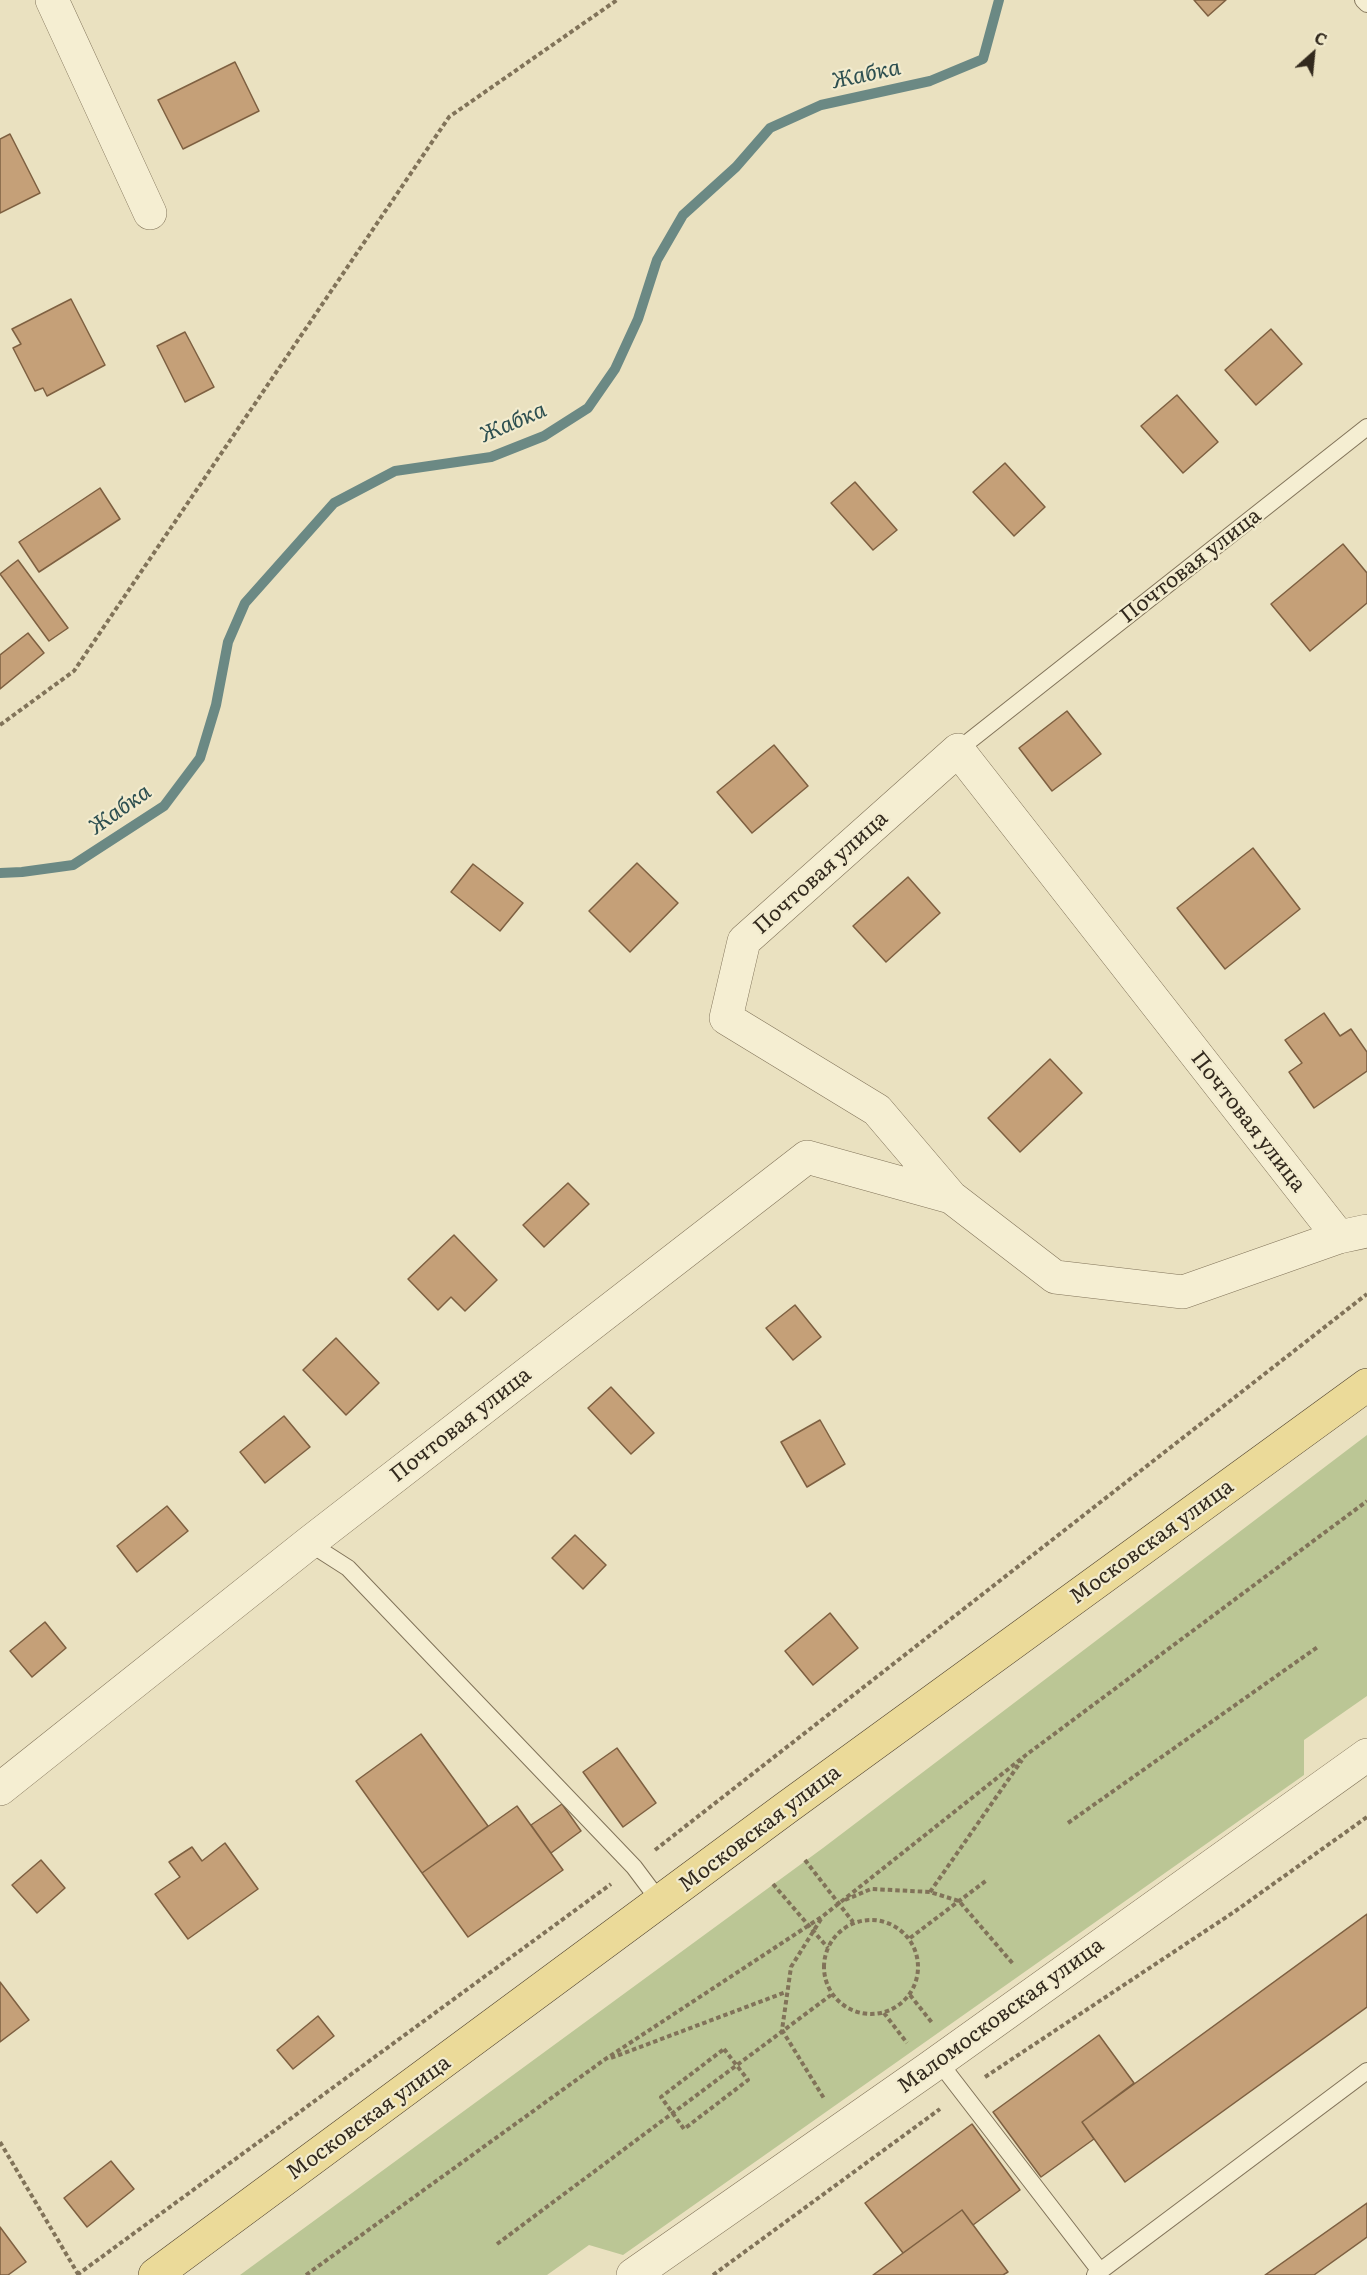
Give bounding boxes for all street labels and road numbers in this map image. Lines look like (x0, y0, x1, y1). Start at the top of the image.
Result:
street label: Почтовая улица (1116, 503, 1266, 629)
street label: Почтовая улица (749, 806, 893, 940)
street label: Почтовая улица (1185, 1047, 1311, 1197)
street label: Почтовая улица (386, 1362, 536, 1488)
street label: Московская улица (1065, 1474, 1239, 1610)
street label: Московская улица (674, 1760, 846, 1898)
street label: Маломосковская улица (893, 1933, 1109, 2099)
street label: Московская улица (282, 2050, 456, 2186)

